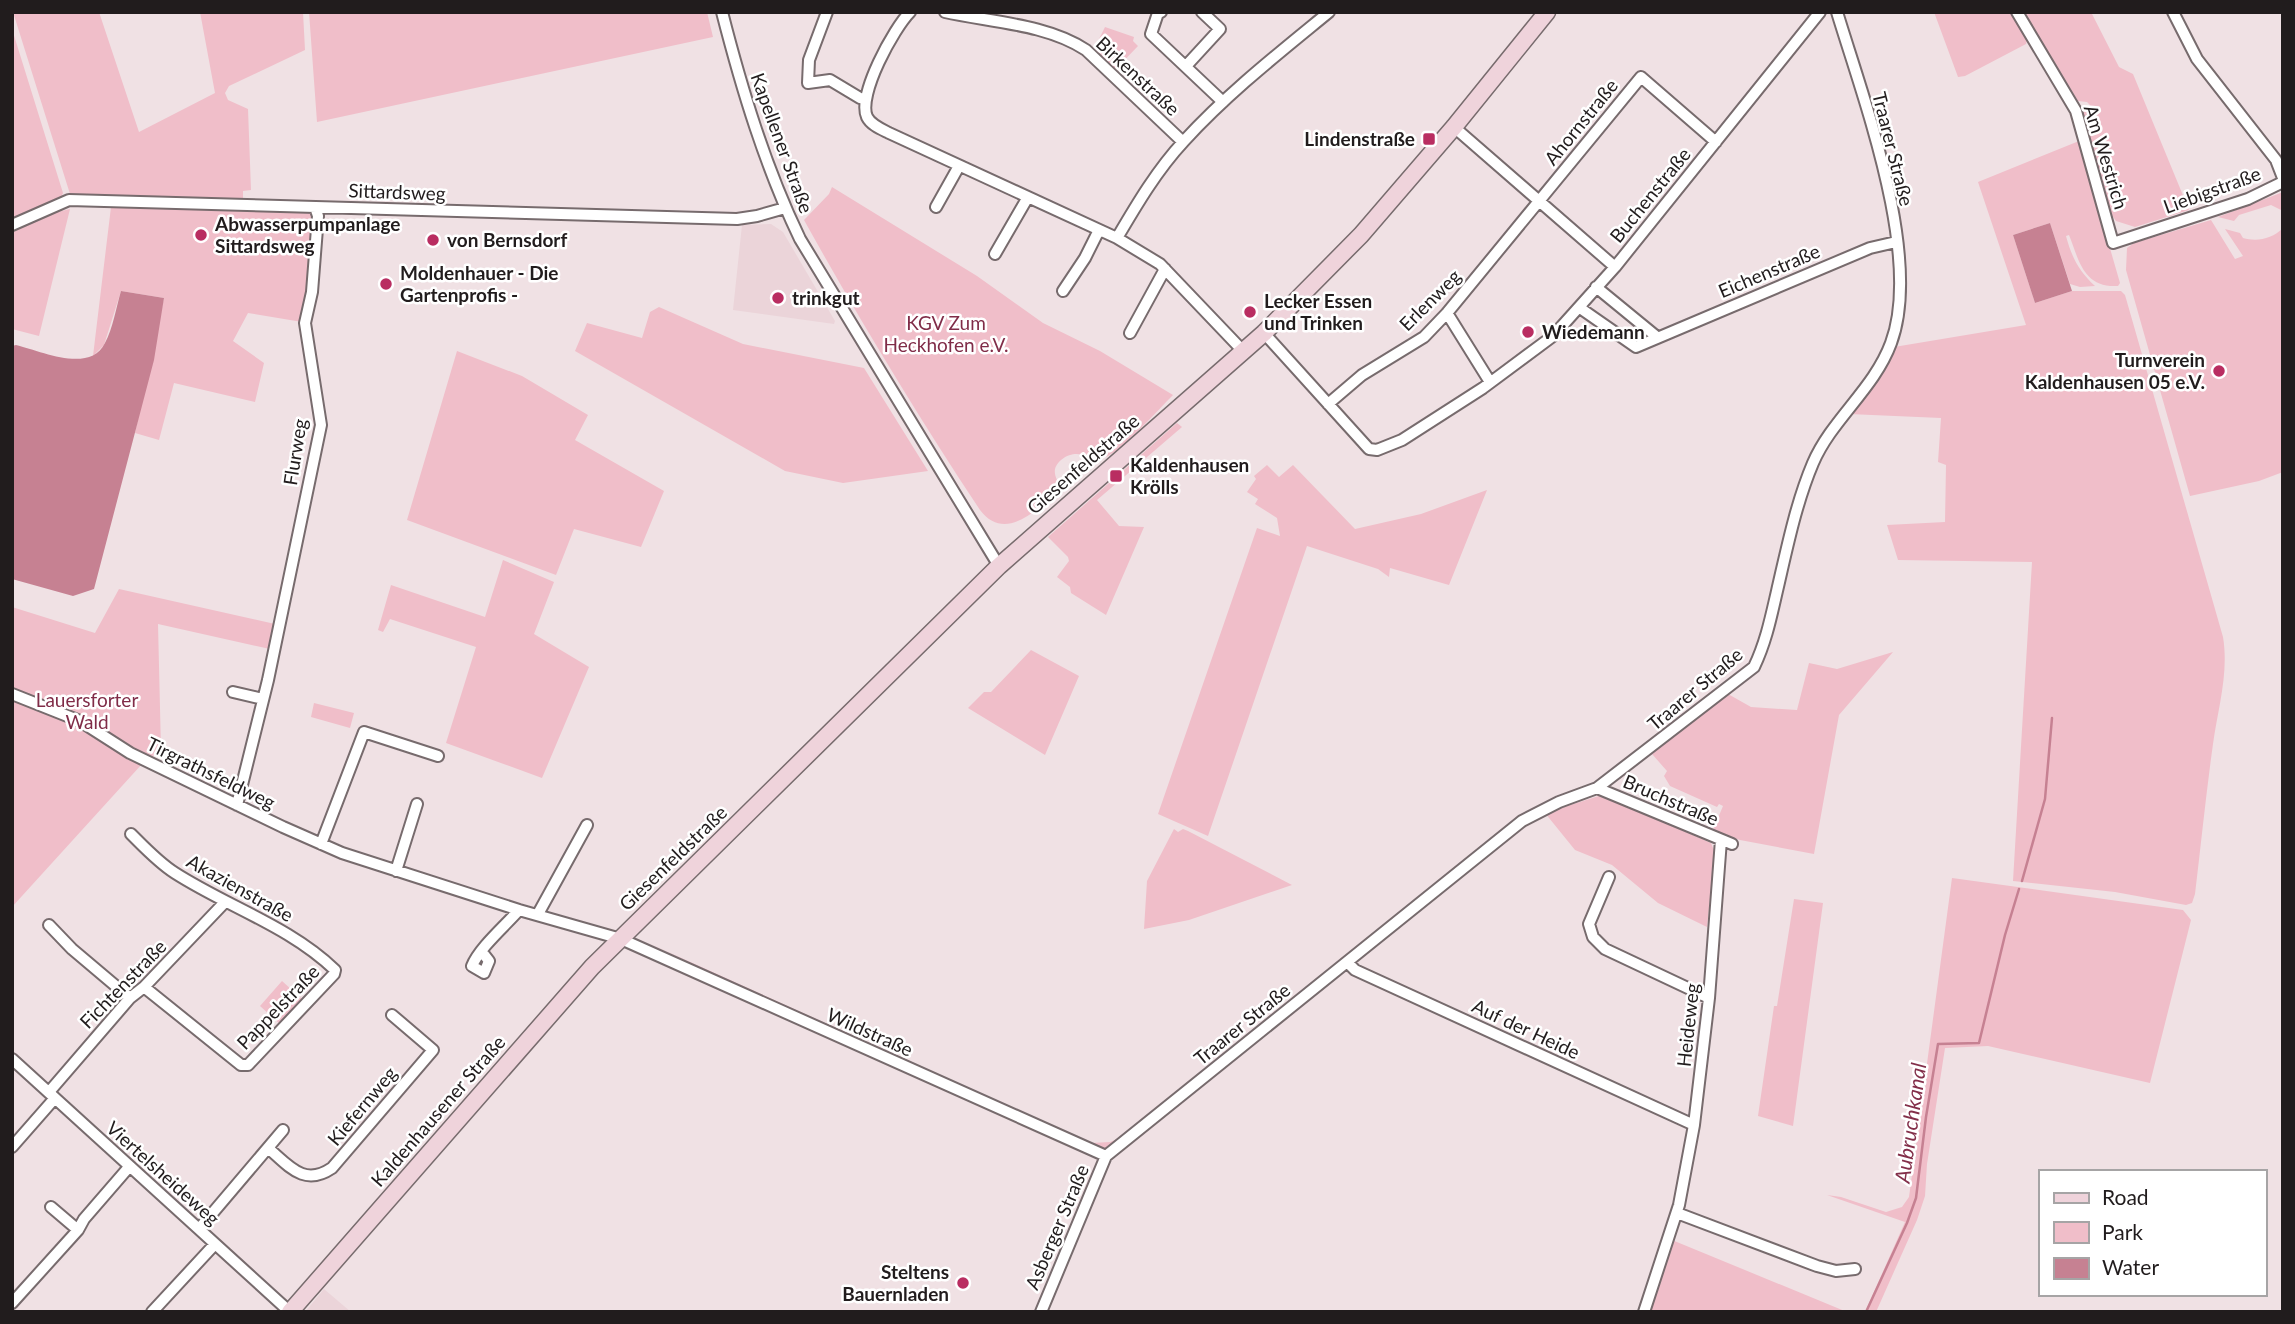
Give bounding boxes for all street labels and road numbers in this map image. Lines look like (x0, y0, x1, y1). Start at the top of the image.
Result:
street label: Birkenstraße (1092, 31, 1185, 120)
street label: Kapellener Straße (746, 70, 819, 216)
street label: Ahornstraße (1539, 74, 1622, 169)
street label: Traarer Straße (1868, 89, 1919, 208)
street label: Am Westrich (2080, 102, 2133, 212)
street label: Buchenstraße (1604, 143, 1695, 247)
street label: Liebigstraße (2160, 161, 2264, 218)
street label: Sittardsweg (348, 178, 446, 205)
street label: Eichenstraße (1715, 239, 1823, 302)
street label: Erlenweg (1394, 264, 1465, 335)
street label: Giesenfeldstraße (1022, 409, 1143, 519)
street label: Flurweg (278, 417, 311, 487)
street label: Traarer Straße (1643, 642, 1747, 735)
street label: Tirgrathsfeldweg (143, 731, 279, 814)
street label: Bruchstraße (1620, 769, 1722, 830)
street label: Giesenfeldstraße (614, 800, 731, 915)
street label: Akazienstraße (183, 849, 297, 926)
street label: Fichtenstraße (75, 934, 171, 1033)
street label: Pappelstraße (232, 960, 324, 1054)
street label: Traarer Straße (1189, 978, 1294, 1069)
street label: Heideweg (1672, 982, 1703, 1068)
street label: Auf der Heide (1469, 994, 1584, 1063)
street label: Wildstraße (824, 1002, 917, 1061)
street label: Kaldenhausener Straße (366, 1030, 509, 1191)
street label: Kiefernweg (322, 1062, 401, 1150)
street label: Viertelsheideweg (102, 1116, 225, 1230)
street label: Asberger Straße (1020, 1161, 1093, 1293)

